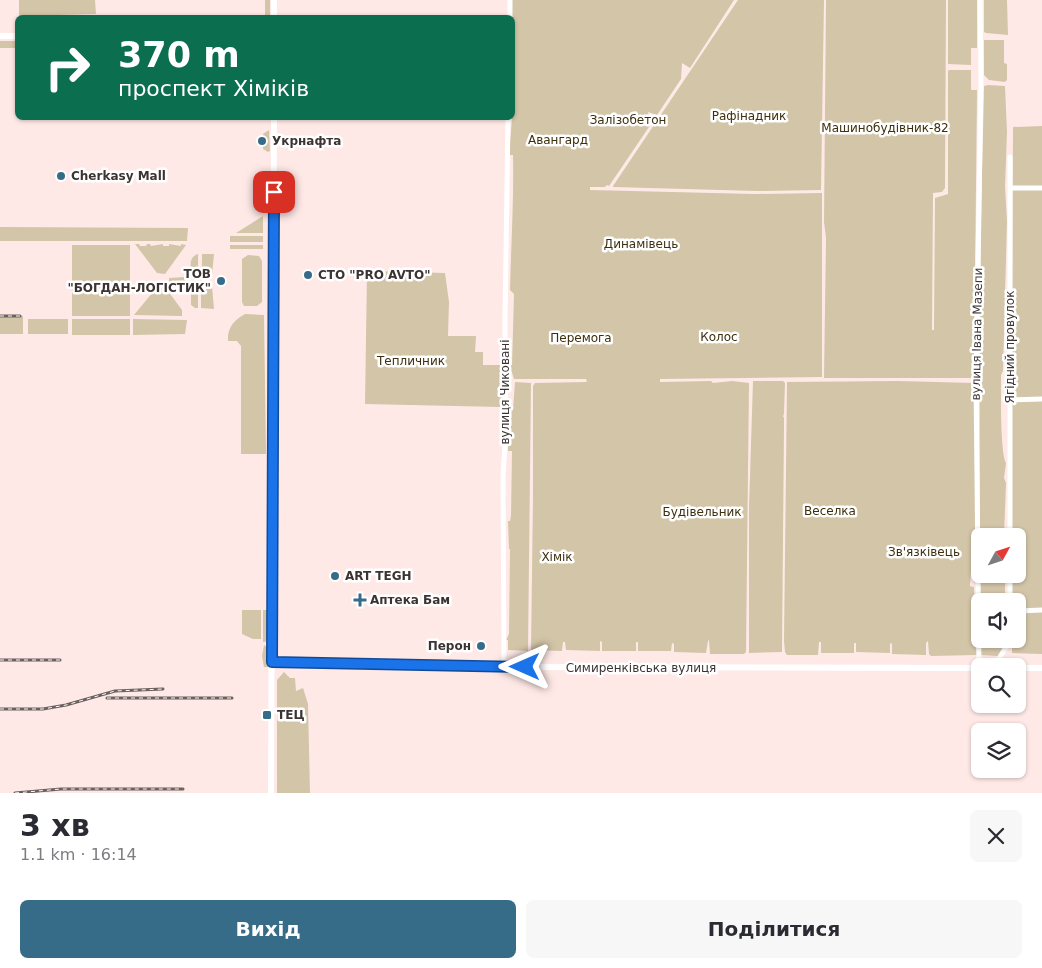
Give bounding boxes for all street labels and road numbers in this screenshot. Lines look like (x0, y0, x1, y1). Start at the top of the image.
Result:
street label: вулиця Івана Мазепи (969, 267, 985, 401)
street label: Ягідний провулок (1003, 291, 1017, 403)
street label: вулиця Чиковані (498, 339, 512, 445)
street label: Симиренківська вулиця (566, 661, 716, 675)

